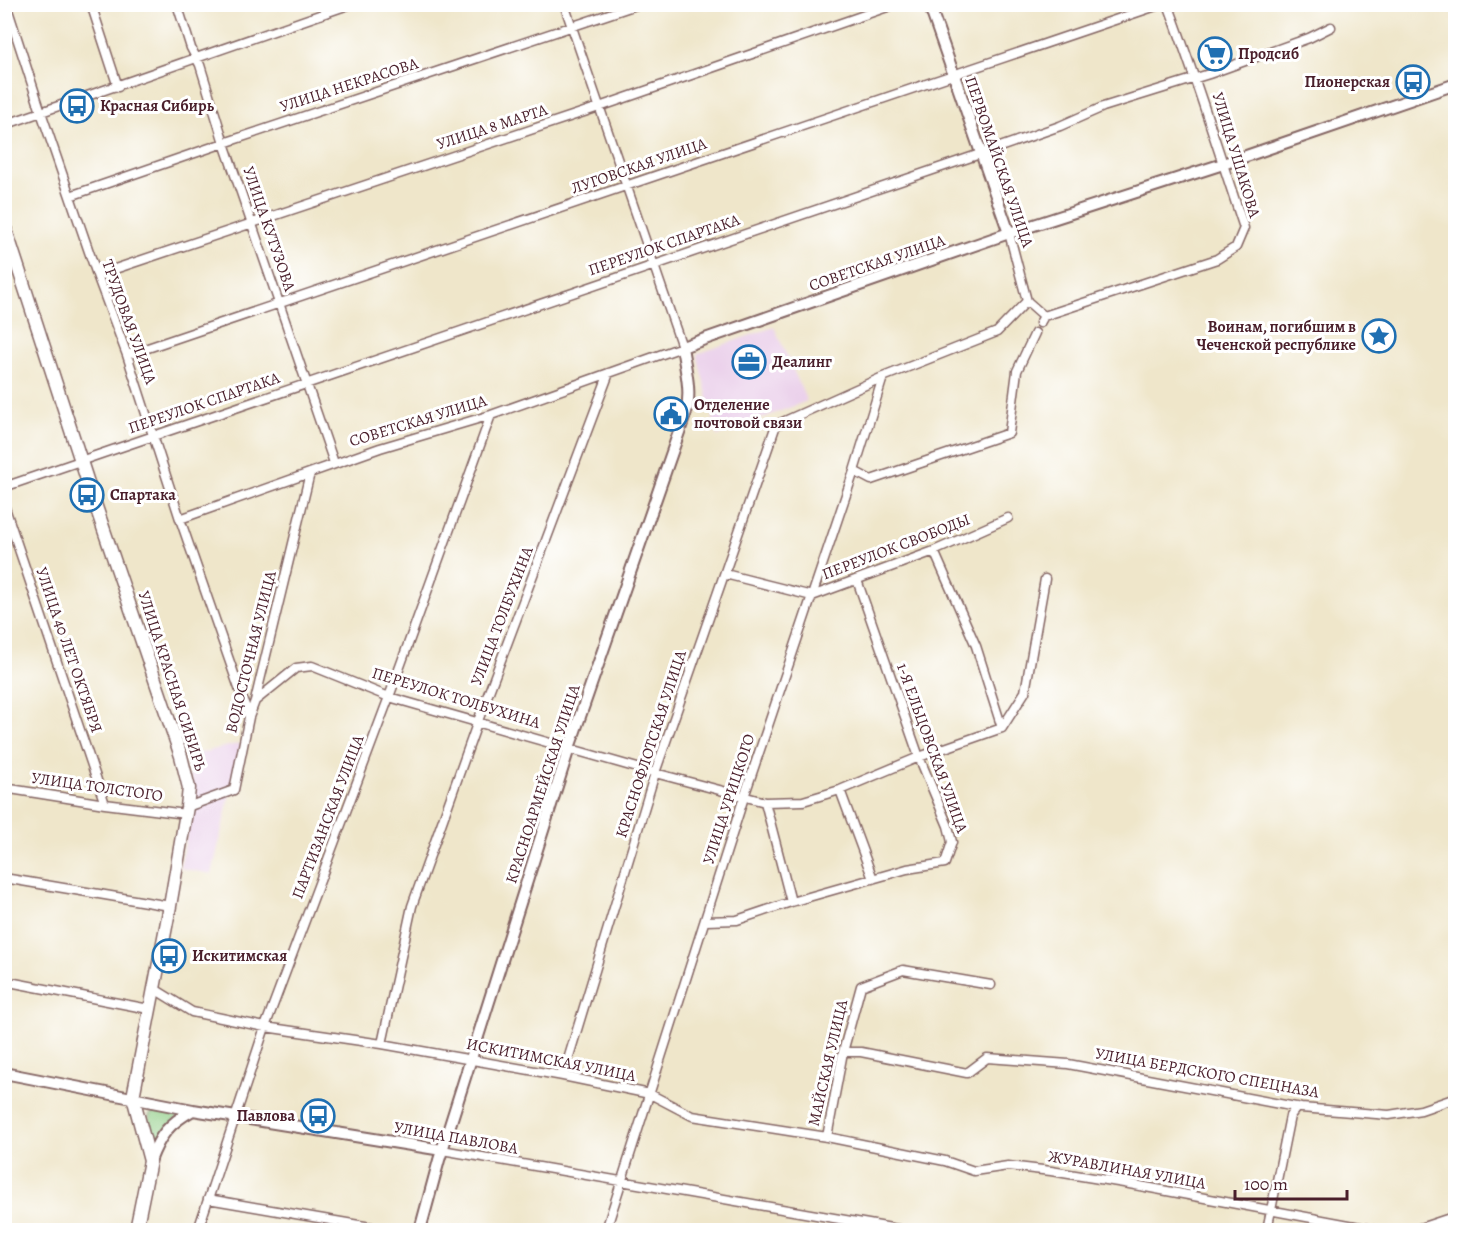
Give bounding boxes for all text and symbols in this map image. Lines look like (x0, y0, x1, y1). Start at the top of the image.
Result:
supermarket icon: Продсиб (1197, 36, 1233, 72)
place label: Продсиб (1238, 43, 1299, 65)
street label: УЛИЦА НЕКРАСОВА (277, 52, 422, 118)
bus stop icon: Пионерская (1395, 64, 1431, 100)
place label: Пионерская (1305, 71, 1390, 93)
street label: ПЕРВОМАЙСКАЯ УЛИЦА (959, 74, 1039, 251)
bus stop icon: Красная Сибирь (59, 88, 95, 124)
street label: УЛИЦА УШАКОВА (1206, 89, 1266, 221)
place label: Красная Сибирь (100, 95, 215, 117)
street label: УЛИЦА 8 МАРТА (434, 99, 551, 155)
street label: ЛУГОВСКАЯ УЛИЦА (568, 132, 710, 199)
street label: УЛИЦА КУТУЗОВА (237, 164, 301, 295)
street label: ПЕРЕУЛОК СПАРТАКА (585, 209, 743, 281)
street label: СОВЕТСКАЯ УЛИЦА (806, 229, 949, 297)
street label: ТРУДОВАЯ УЛИЦА (96, 257, 162, 388)
place label: Воинам, погибшим в Чеченской республике (1197, 316, 1356, 356)
place icon: Воинам, погибшим в Чеченской республике (1361, 318, 1397, 354)
office icon: Деалинг (731, 344, 767, 380)
place label: Деалинг (772, 351, 832, 373)
street label: ПЕРЕУЛОК СПАРТАКА (125, 367, 283, 439)
street label: СОВЕТСКАЯ УЛИЦА (347, 389, 490, 452)
place label: Отделение почтовой связи (694, 394, 802, 434)
public building icon: Отделение почтовой связи (653, 396, 689, 432)
bus stop icon: Спартака (69, 477, 105, 513)
place label: Спартака (110, 484, 176, 506)
street label: ПЕРЕУЛОК СВОБОДЫ (819, 509, 973, 585)
street label: УЛИЦА ТОЛБУХИНА (465, 543, 539, 689)
street label: УЛИЦА 40 ЛЕТ ОКТЯБРЯ (30, 564, 108, 736)
street label: ВОДОСТОЧНАЯ УЛИЦА (220, 568, 282, 736)
street label: УЛИЦА КРАСНАЯ СИБИРЬ (132, 588, 212, 774)
street label: КРАСНОФЛОТСКАЯ УЛИЦА (610, 647, 692, 841)
street label: 1-Я ЕЛЬЦОВСКАЯ УЛИЦА (891, 660, 973, 837)
street label: ПЕРЕУЛОК ТОЛБУХИНА (369, 662, 543, 734)
street label: КРАСНОАРМЕЙСКАЯ УЛИЦА (500, 681, 586, 886)
street label: ПАРТИЗАНСКАЯ УЛИЦА (287, 731, 370, 902)
street label: УЛИЦА УРИЦКОГО (698, 731, 760, 867)
street label: УЛИЦА ТОЛСТОГО (30, 767, 164, 807)
bus stop icon: Искитимская (151, 938, 187, 974)
place label: Искитимская (192, 945, 287, 967)
street label: МАЙСКАЯ УЛИЦА (803, 997, 853, 1128)
street label: ИСКИТИМСКАЯ УЛИЦА (464, 1033, 638, 1087)
street label: УЛИЦА БЕРДСКОГО СПЕЦНАЗА (1093, 1042, 1321, 1104)
bus stop icon: Павлова (300, 1098, 336, 1134)
place label: Павлова (236, 1105, 295, 1127)
street label: УЛИЦА ПАВЛОВА (392, 1116, 520, 1160)
street label: ЖУРАВЛИНАЯ УЛИЦА (1046, 1145, 1208, 1195)
scale bar (1235, 1163, 1348, 1201)
text: 100 m (1244, 1172, 1288, 1196)

